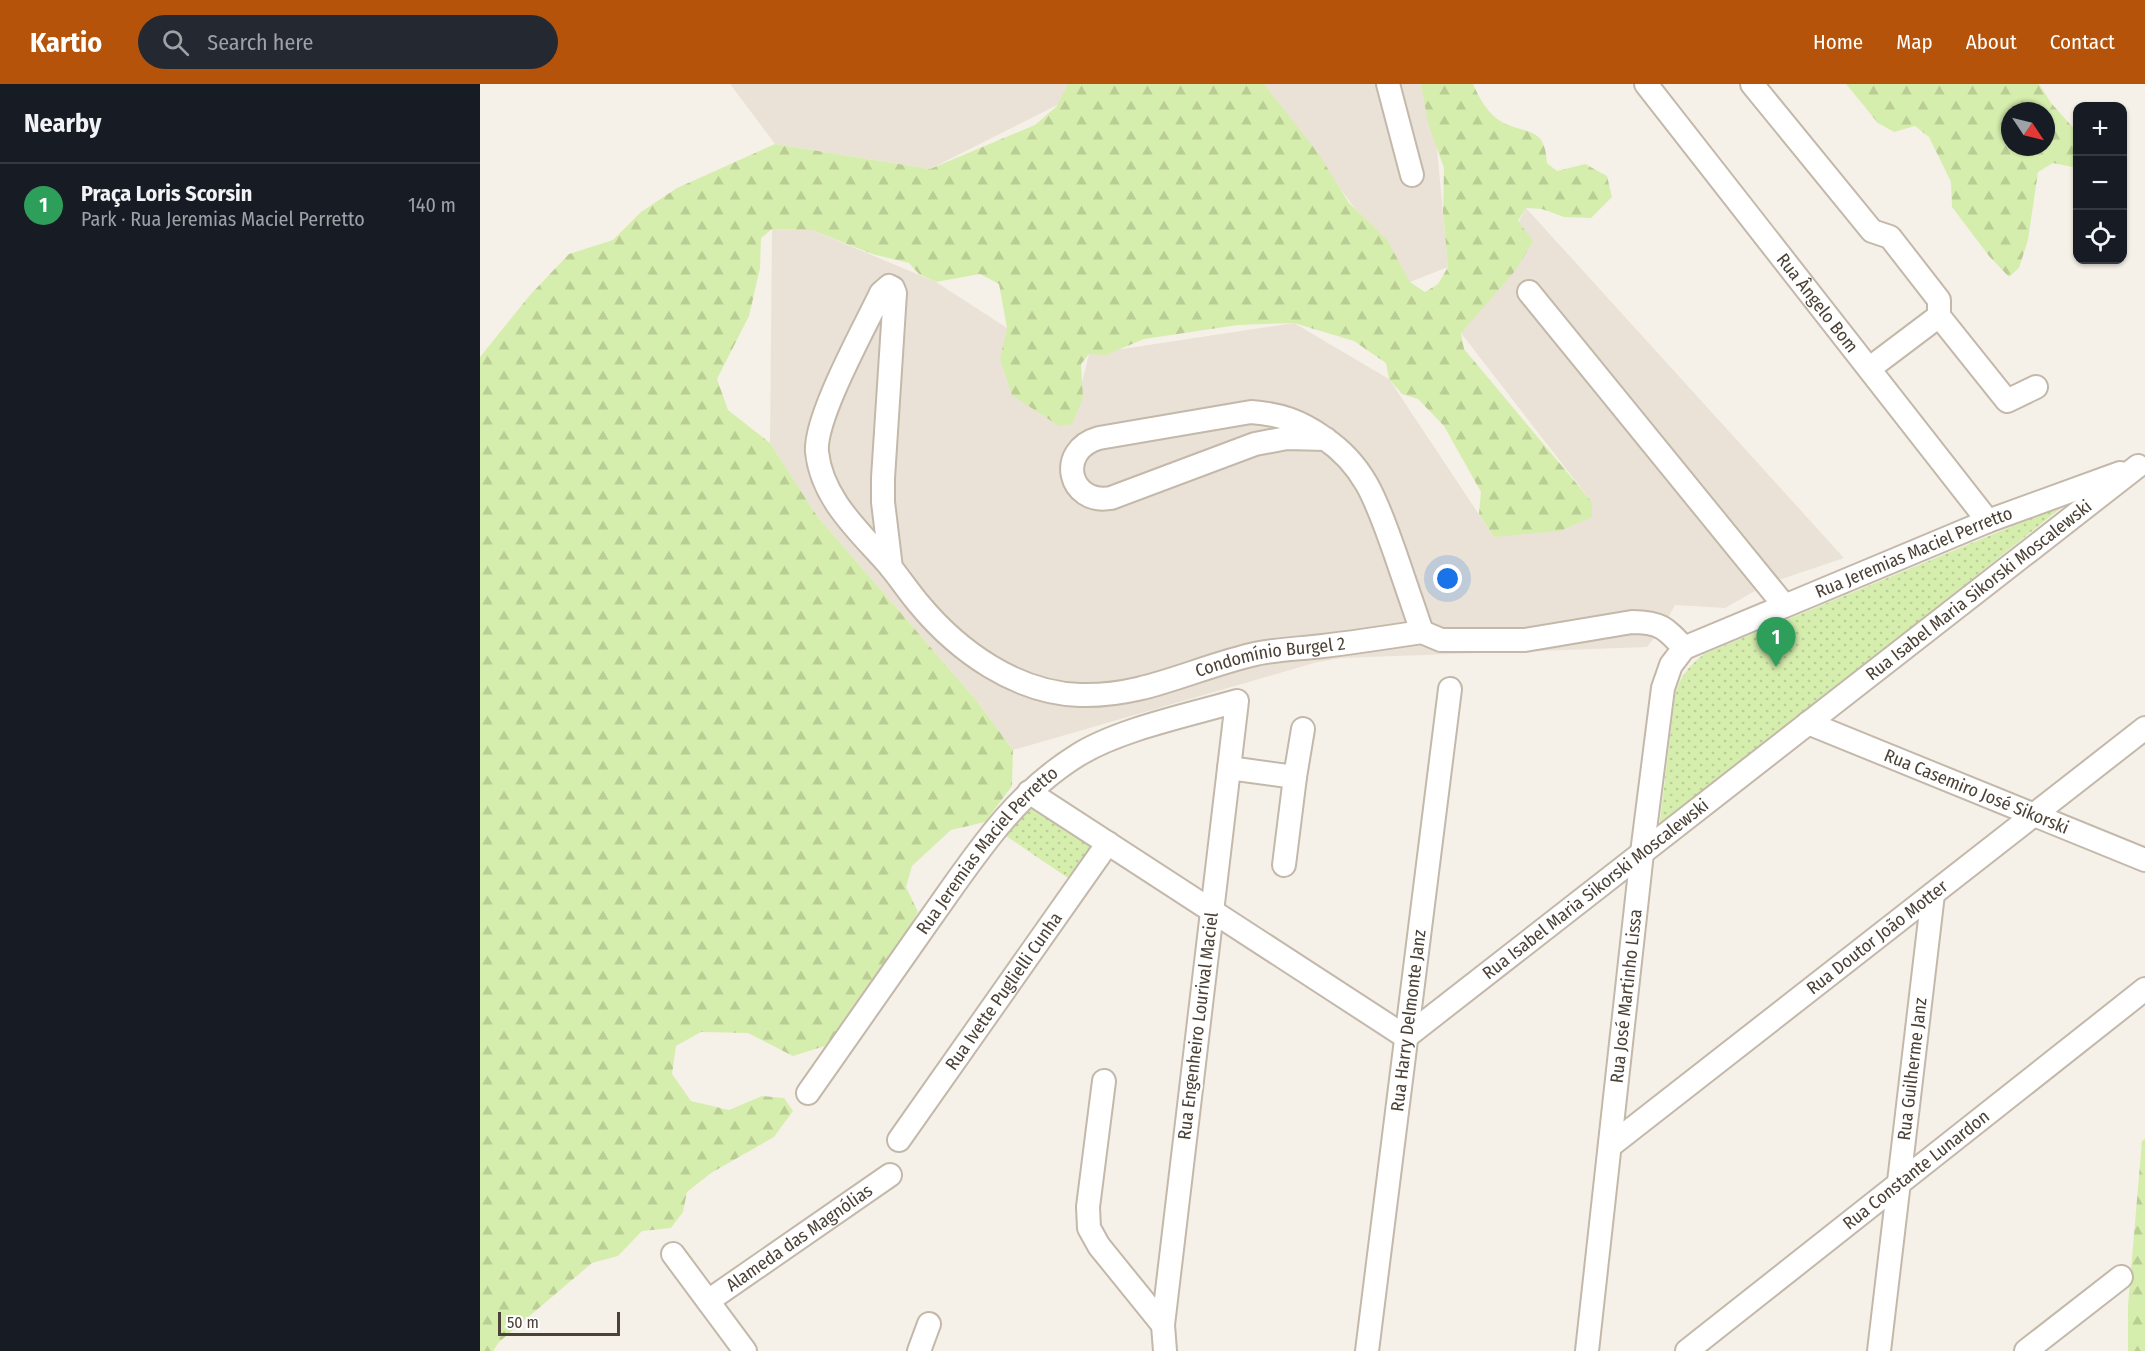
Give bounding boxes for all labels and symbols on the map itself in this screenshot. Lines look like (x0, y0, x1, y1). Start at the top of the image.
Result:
north arrow (2001, 102, 2055, 156)
street label: Rua Ângelo Bom (1772, 249, 1863, 357)
street label: Rua Isabel Maria Sikorski Moscalewski (1861, 495, 2096, 685)
street label: Rua Jeremias Maciel Perretto (1812, 502, 2015, 603)
your location (1433, 564, 1462, 593)
pin: 1 (1756, 618, 1796, 667)
street label: Condomínio Burgel 2 (1192, 632, 1346, 682)
street label: Rua Casemiro José Sikorski (1881, 744, 2072, 839)
street label: Rua Jeremias Maciel Perretto (912, 762, 1062, 939)
street label: Rua Isabel Maria Sikorski Moscalewski (1478, 794, 1713, 984)
street label: Rua Doutor João Motter (1802, 875, 1953, 999)
street label: Rua Ivette Puglielli Cunha (941, 908, 1067, 1074)
street label: Rua José Martinho Lissa (1606, 908, 1647, 1084)
street label: Rua Engenheiro Lourival Maciel (1173, 911, 1223, 1141)
street label: Rua Harry Delmonte Janz (1386, 928, 1431, 1113)
street label: Rua Guilherme Janz (1893, 996, 1932, 1141)
street label: Rua Constante Lunardon (1838, 1105, 1994, 1235)
street label: Alameda das Magnólias (722, 1179, 877, 1296)
scale bar (498, 1309, 620, 1336)

